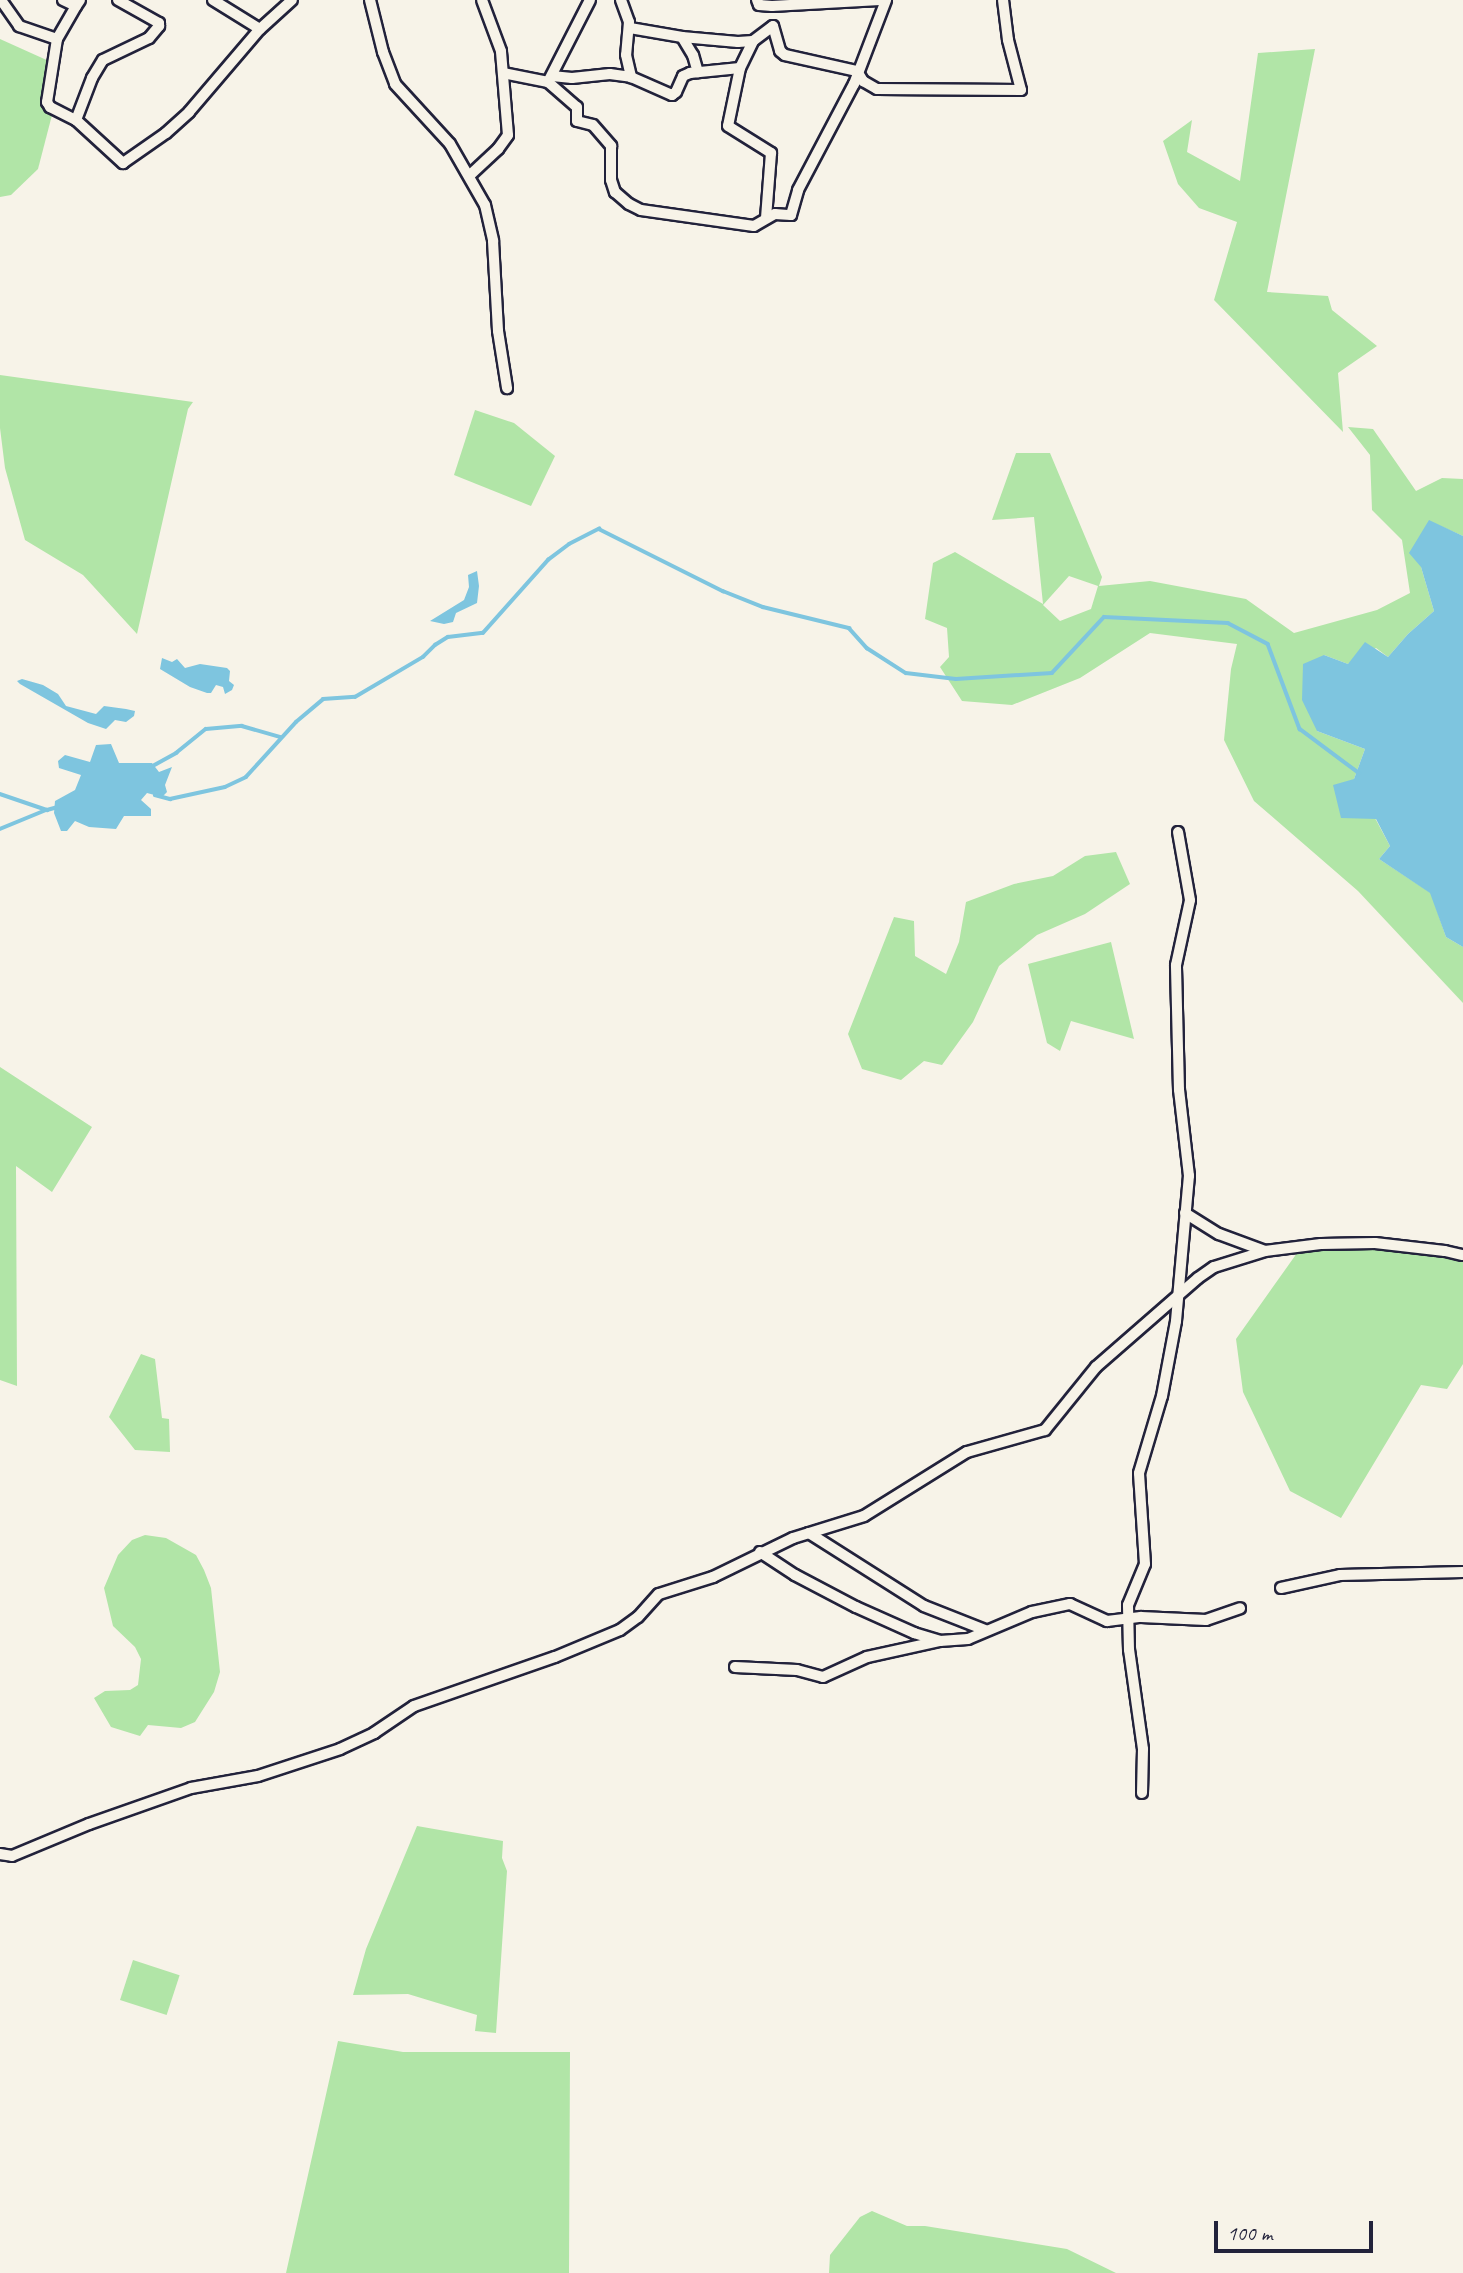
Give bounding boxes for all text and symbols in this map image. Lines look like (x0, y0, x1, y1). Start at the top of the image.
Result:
scale bar (1218, 2206, 1377, 2250)
text: 100 m (1227, 2220, 1272, 2246)

